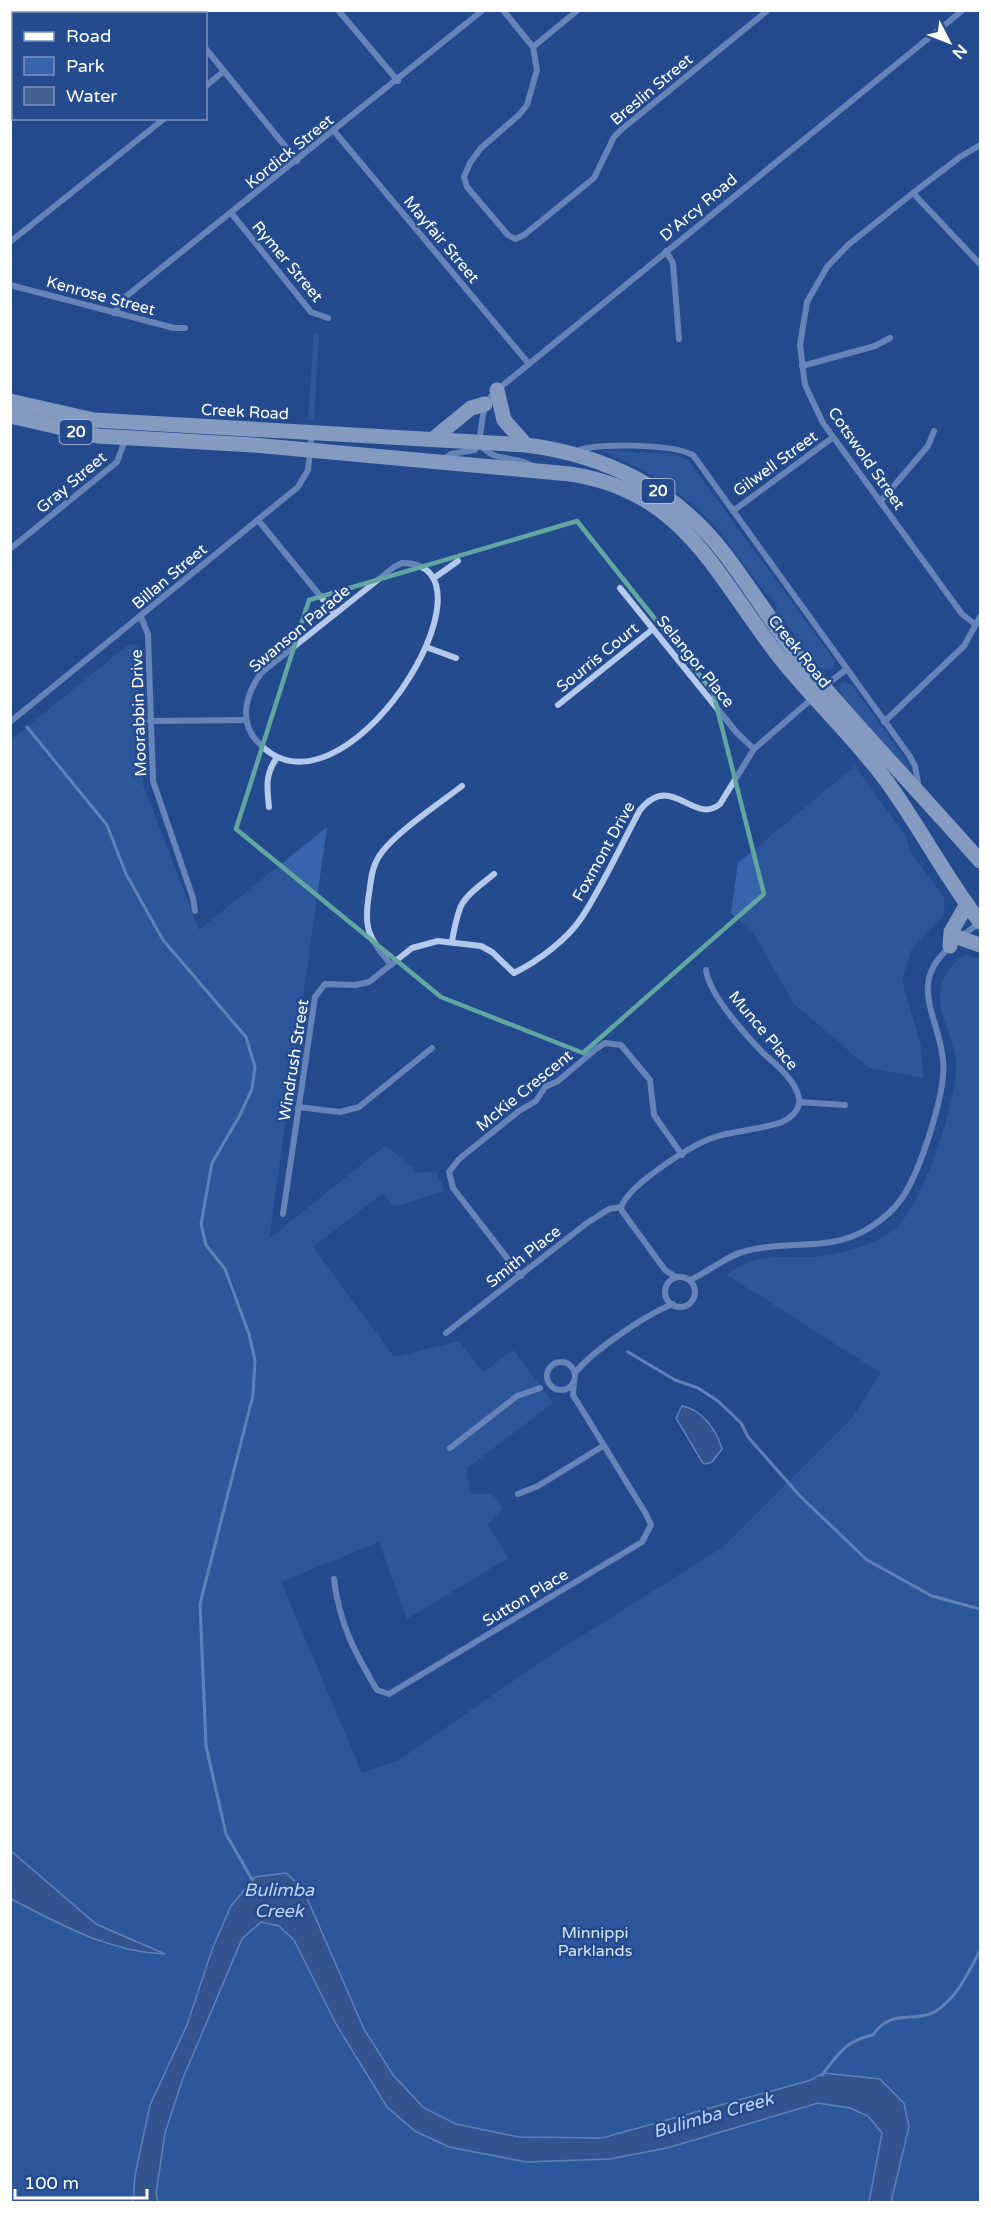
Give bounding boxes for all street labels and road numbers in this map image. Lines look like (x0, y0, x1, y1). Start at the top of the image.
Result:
street label: Breslin Street (606, 50, 697, 130)
street label: Kordick Street (242, 110, 338, 193)
street label: D'Arcy Road (656, 170, 741, 246)
street label: Mayfair Street (399, 192, 484, 287)
street label: Rymer Street (248, 217, 327, 306)
street label: Kenrose Street (44, 272, 157, 320)
street label: Creek Road (200, 400, 289, 424)
street label: Cotswold Street (823, 403, 909, 514)
road number: 20 (60, 420, 92, 444)
street label: Gilwell Street (729, 426, 822, 501)
street label: Gray Street (32, 448, 111, 518)
road number: 20 (642, 479, 674, 503)
street label: Billan Street (128, 540, 211, 614)
street label: Swanson Parade (245, 581, 354, 677)
street label: Selangor Place (652, 611, 739, 712)
street label: Creek Road (764, 611, 835, 692)
street label: Sourris Court (552, 619, 643, 697)
street label: Moorabbin Drive (127, 649, 151, 777)
street label: Foxmont Drive (568, 798, 640, 905)
street label: Munce Place (724, 987, 802, 1074)
street label: Windrush Street (274, 998, 313, 1122)
street label: McKie Crescent (472, 1046, 577, 1136)
street label: Smith Place (482, 1221, 565, 1292)
street label: Sutton Place (479, 1564, 572, 1631)

